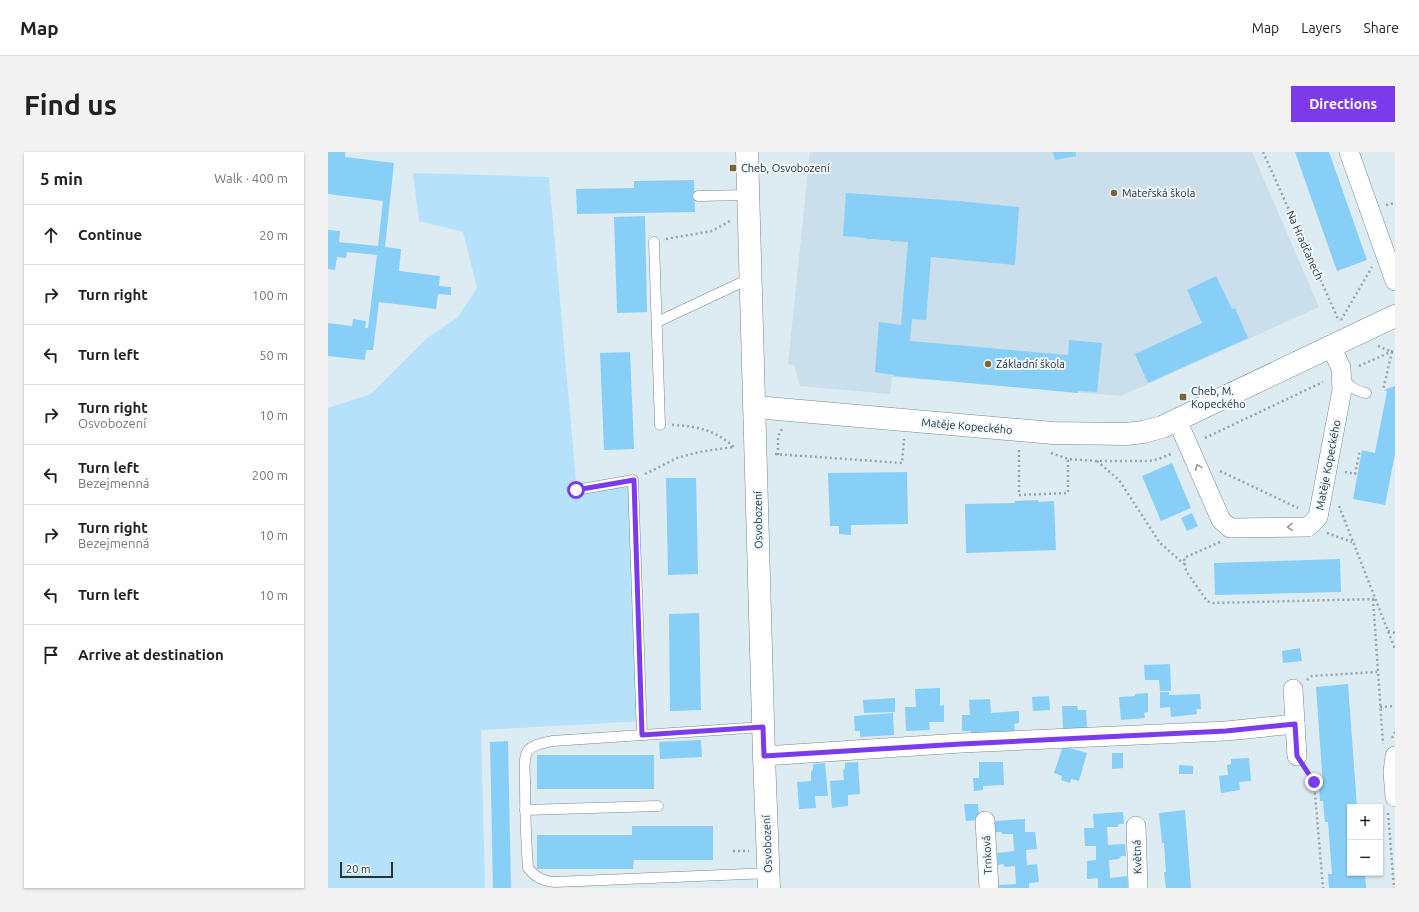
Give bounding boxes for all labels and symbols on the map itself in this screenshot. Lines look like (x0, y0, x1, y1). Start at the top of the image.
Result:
place label: Cheb, Osvobození (741, 162, 830, 174)
marker: Cheb, Osvobození (728, 163, 738, 173)
place label: Mateřská škola (1122, 187, 1195, 199)
marker: Mateřská škola (1109, 188, 1119, 198)
street label: Na Hradčanech (1284, 209, 1326, 281)
place label: Základní škola (996, 358, 1065, 370)
marker: Základní škola (983, 359, 993, 369)
place label: Cheb, M. Kopeckého (1191, 385, 1246, 410)
marker: Cheb, M. Kopeckého (1178, 392, 1188, 402)
street label: Matěje Kopeckého (921, 416, 1013, 436)
street label: Matěje Kopeckého (1313, 419, 1343, 511)
one-way arrow (1194, 464, 1202, 471)
route start (567, 481, 585, 499)
street label: Osvobození (751, 491, 765, 549)
one-way arrow (1287, 523, 1293, 531)
route end (1305, 773, 1323, 791)
street label: Osvobození (760, 815, 774, 873)
street label: Trnková (980, 835, 994, 875)
street label: Květná (1130, 840, 1144, 874)
scale bar (340, 860, 393, 879)

